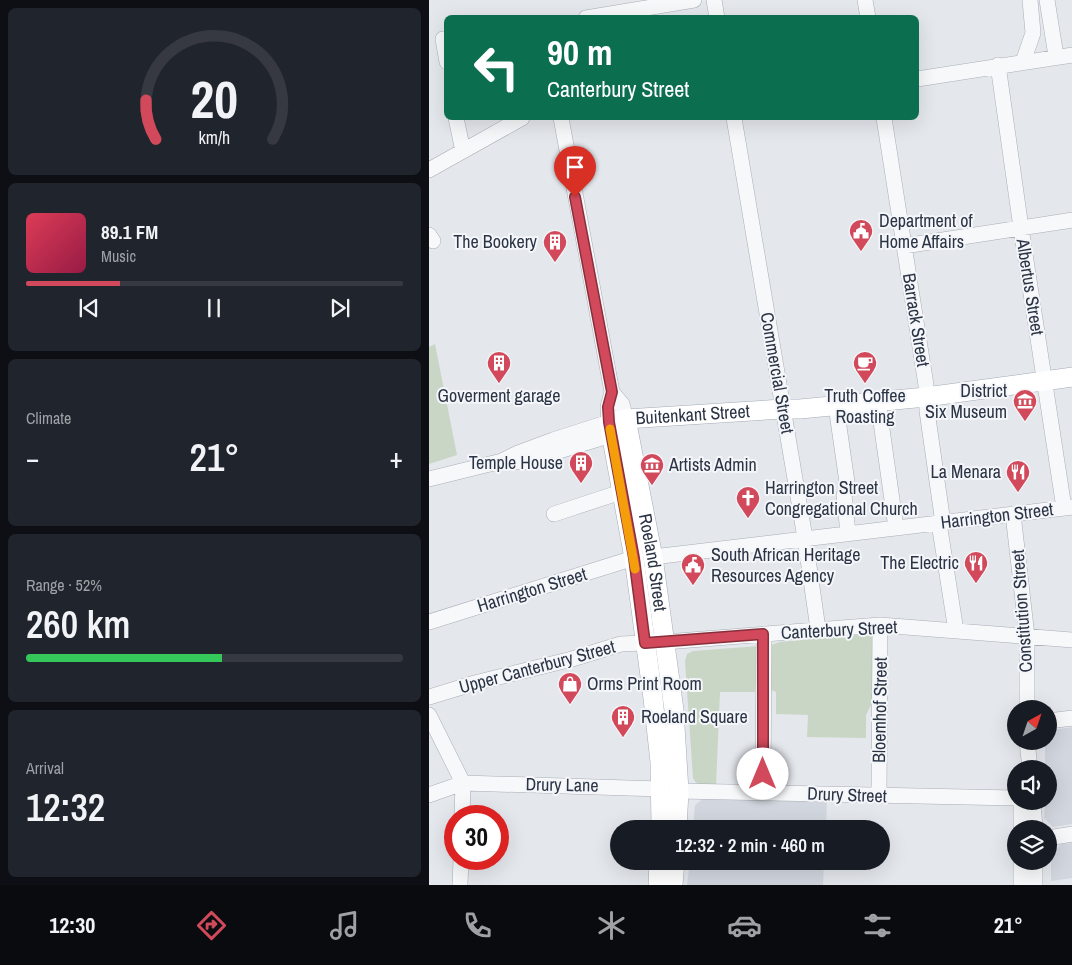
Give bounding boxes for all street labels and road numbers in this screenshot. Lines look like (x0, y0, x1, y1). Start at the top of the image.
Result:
street label: Albertus Street (1010, 236, 1050, 337)
street label: Barrack Street (897, 271, 936, 368)
street label: Commercial Street (755, 310, 800, 436)
street label: Buitenkant Street (635, 398, 750, 430)
street label: Harrington Street (939, 496, 1055, 535)
street label: Roeland Street (633, 511, 673, 613)
street label: Constitution Street (1005, 549, 1038, 673)
street label: Harrington Street (474, 561, 590, 618)
street label: Canterbury Street (780, 614, 898, 645)
street label: Upper Canterbury Street (456, 634, 618, 699)
street label: Bloemhof Street (866, 657, 893, 763)
street label: Drury Lane (525, 771, 599, 798)
street label: Drury Street (807, 781, 887, 808)

